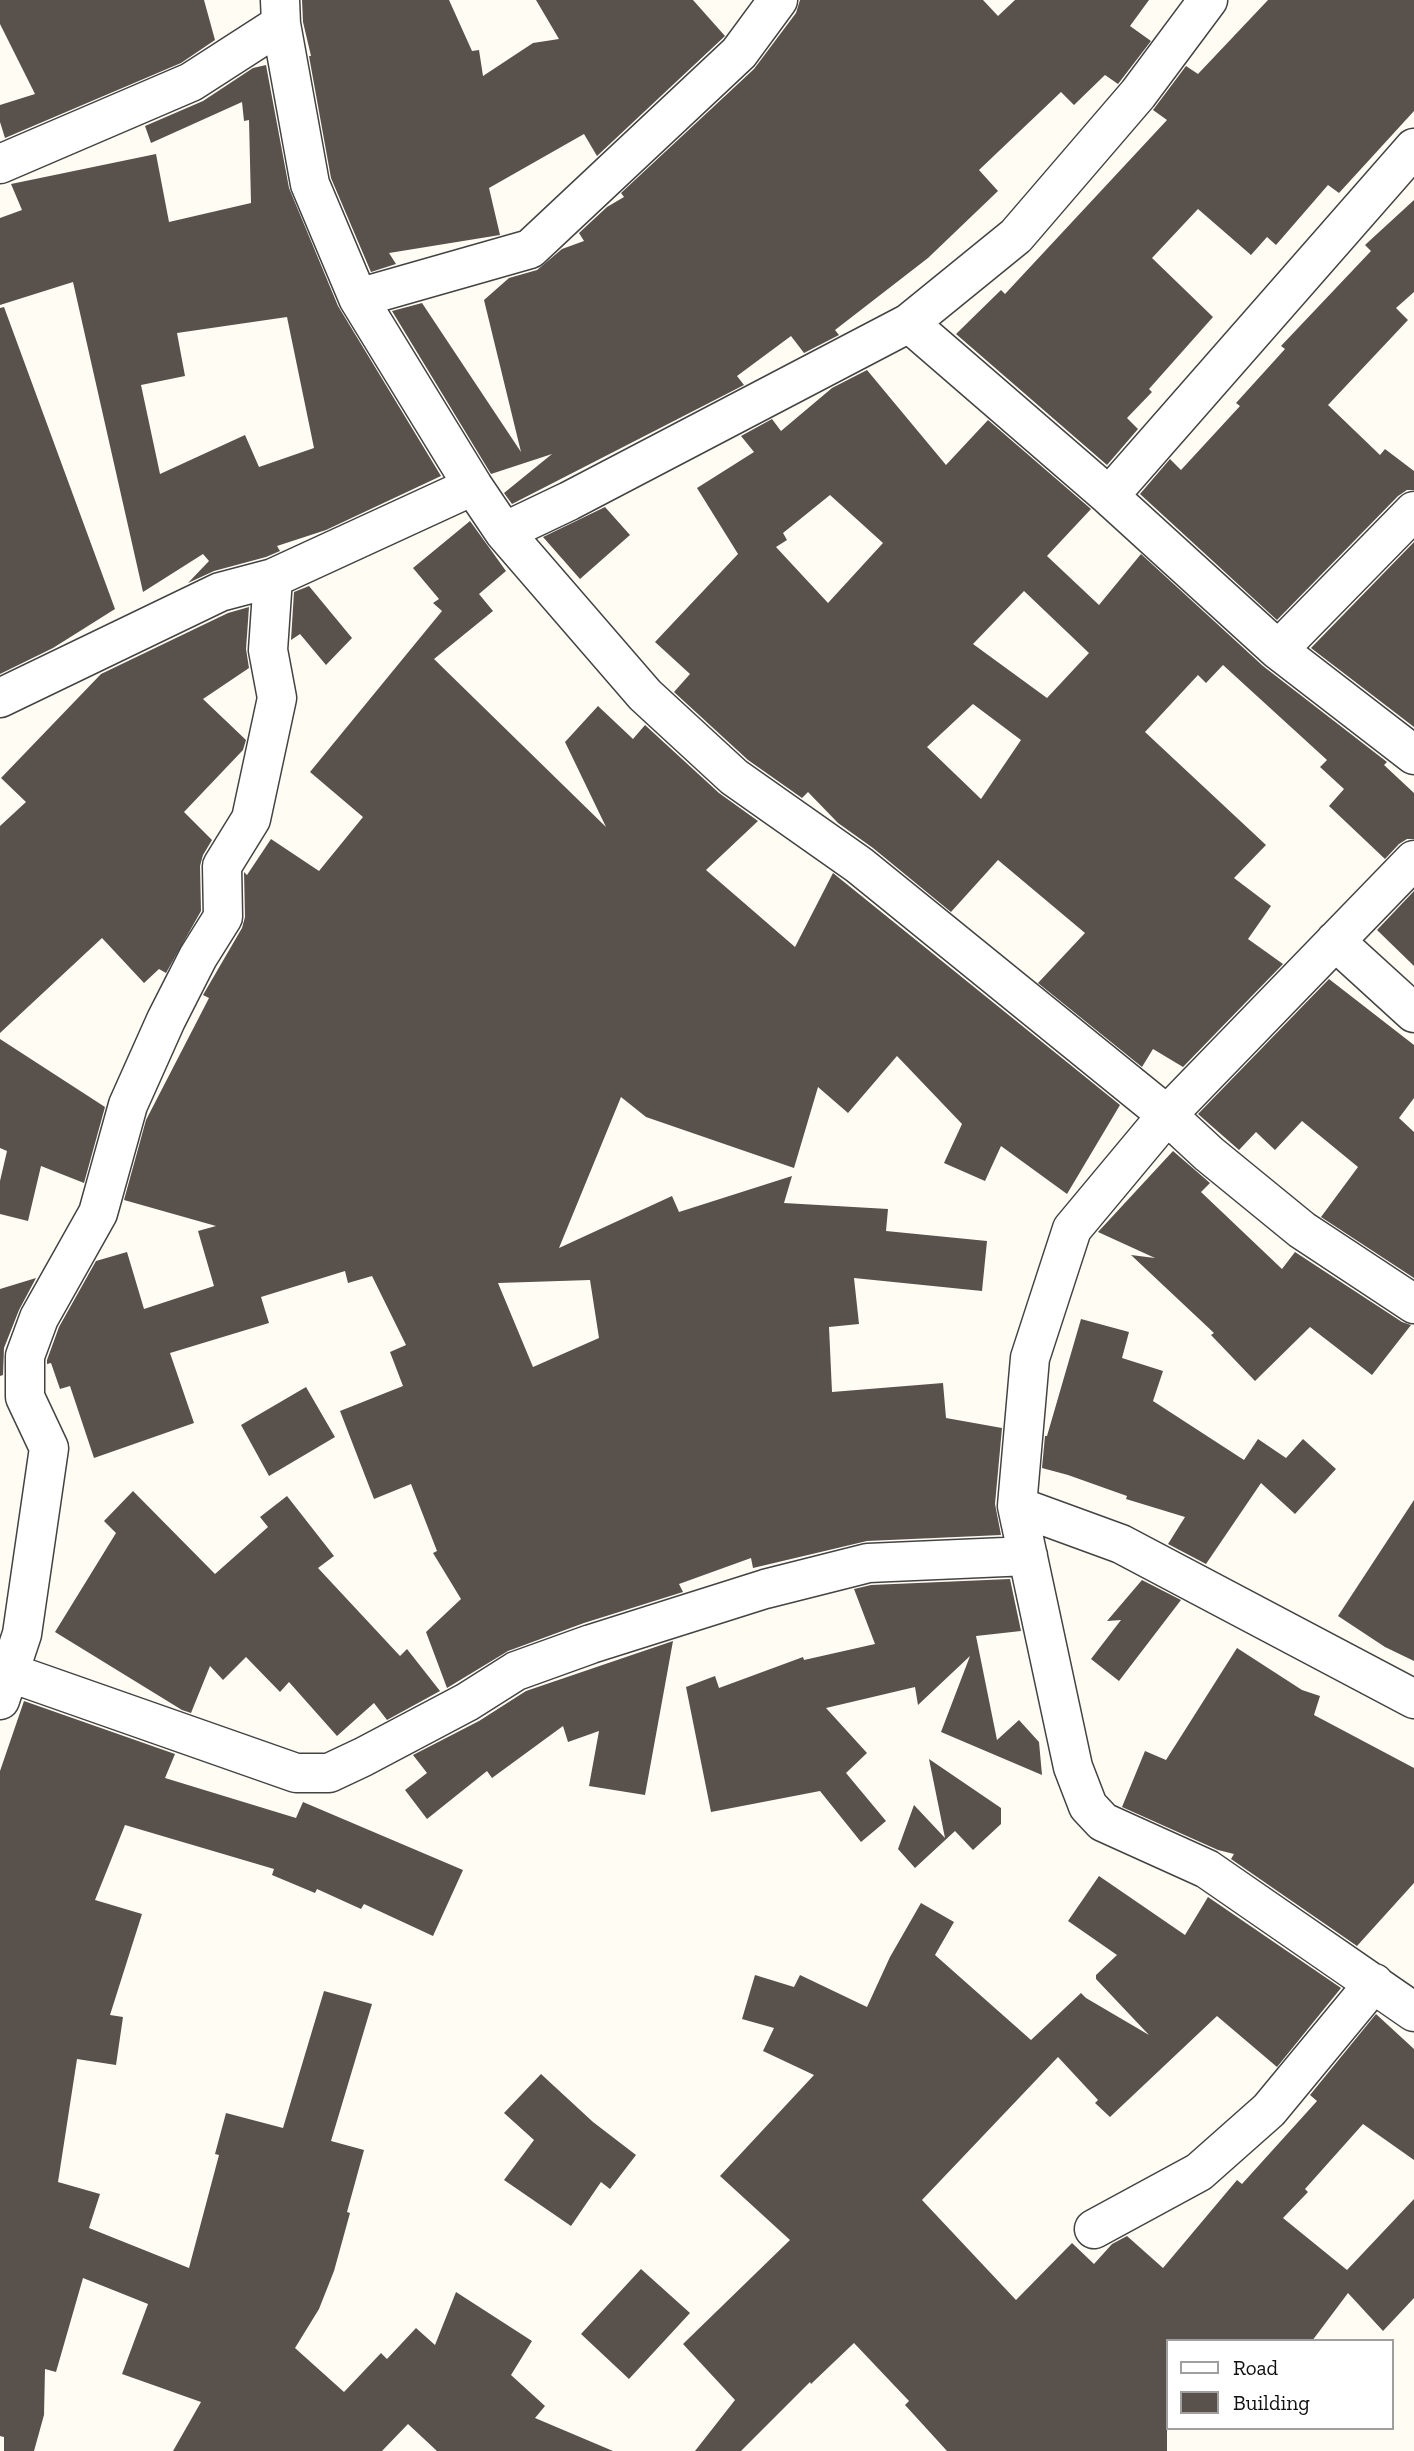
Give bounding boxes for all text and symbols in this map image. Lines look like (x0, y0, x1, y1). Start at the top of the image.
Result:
legend (1166, 2339, 1393, 2430)
text: Road (1233, 2355, 1278, 2380)
text: Building (1233, 2390, 1310, 2415)

